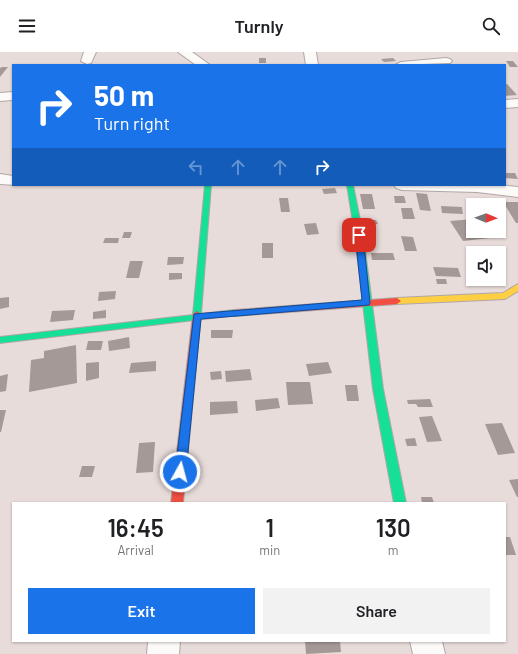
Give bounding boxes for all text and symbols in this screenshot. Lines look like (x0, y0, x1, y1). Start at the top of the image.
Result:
icon: menu (16, 15, 38, 37)
text: Turnly (235, 15, 284, 37)
icon: search (480, 15, 502, 37)
text: 50 m (94, 78, 154, 112)
icon: right (28, 80, 80, 132)
text: Turn right (94, 112, 170, 134)
icon: left (185, 156, 207, 178)
icon: ahead (227, 156, 249, 178)
icon: ahead (269, 156, 291, 178)
icon: right (311, 156, 333, 178)
north arrow (466, 198, 506, 238)
map controls (466, 198, 506, 286)
pin (342, 218, 376, 252)
icon: arrive (348, 224, 370, 246)
button: sound (466, 246, 506, 286)
position arrow (159, 451, 201, 493)
text: 16:45 (107, 513, 164, 542)
text: 1 (266, 513, 274, 542)
text: 130 (376, 513, 411, 542)
text: Arrival (117, 542, 154, 558)
text: min (259, 542, 280, 558)
text: m (388, 542, 399, 558)
button: Exit (28, 588, 255, 634)
button: Share (263, 588, 490, 634)

